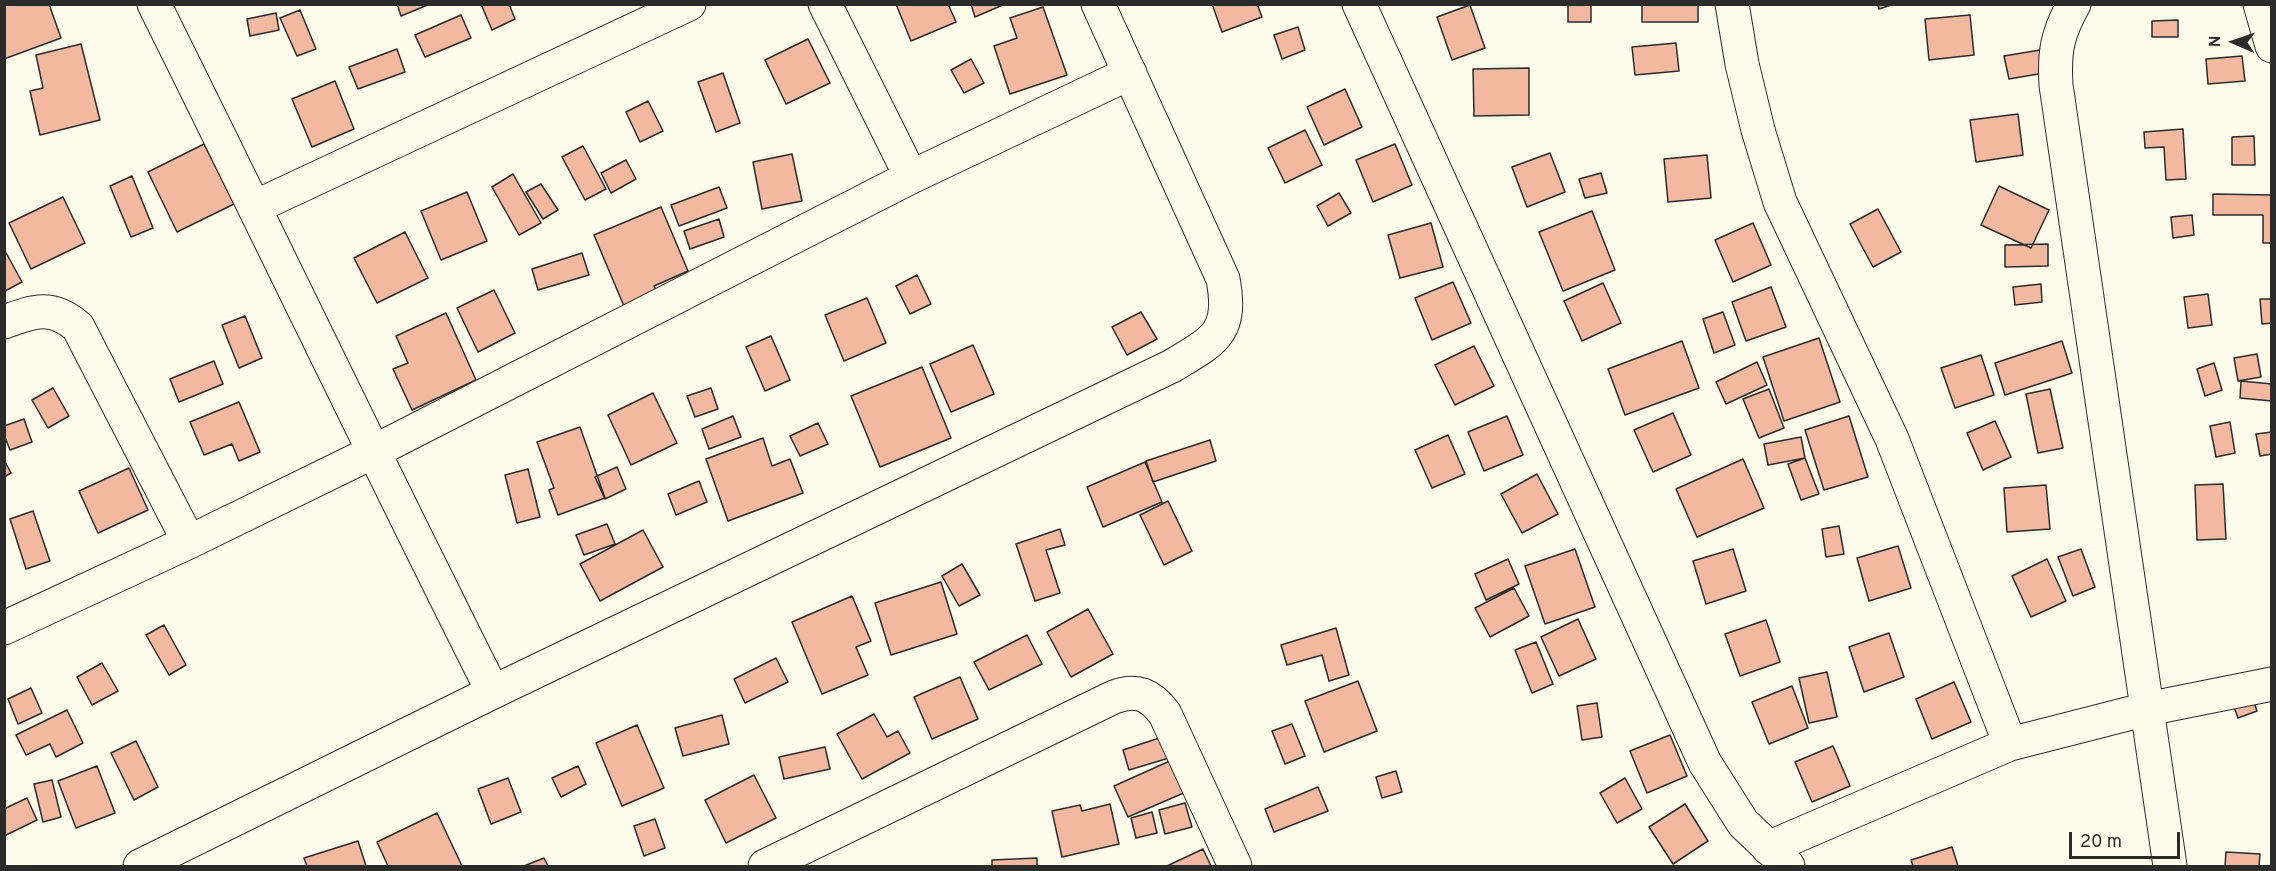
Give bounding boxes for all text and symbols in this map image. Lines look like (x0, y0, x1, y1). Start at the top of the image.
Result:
north arrow (2204, 12, 2264, 72)
text: N (2206, 35, 2226, 47)
scale bar (2072, 820, 2183, 858)
text: 20 m (2080, 831, 2122, 854)

